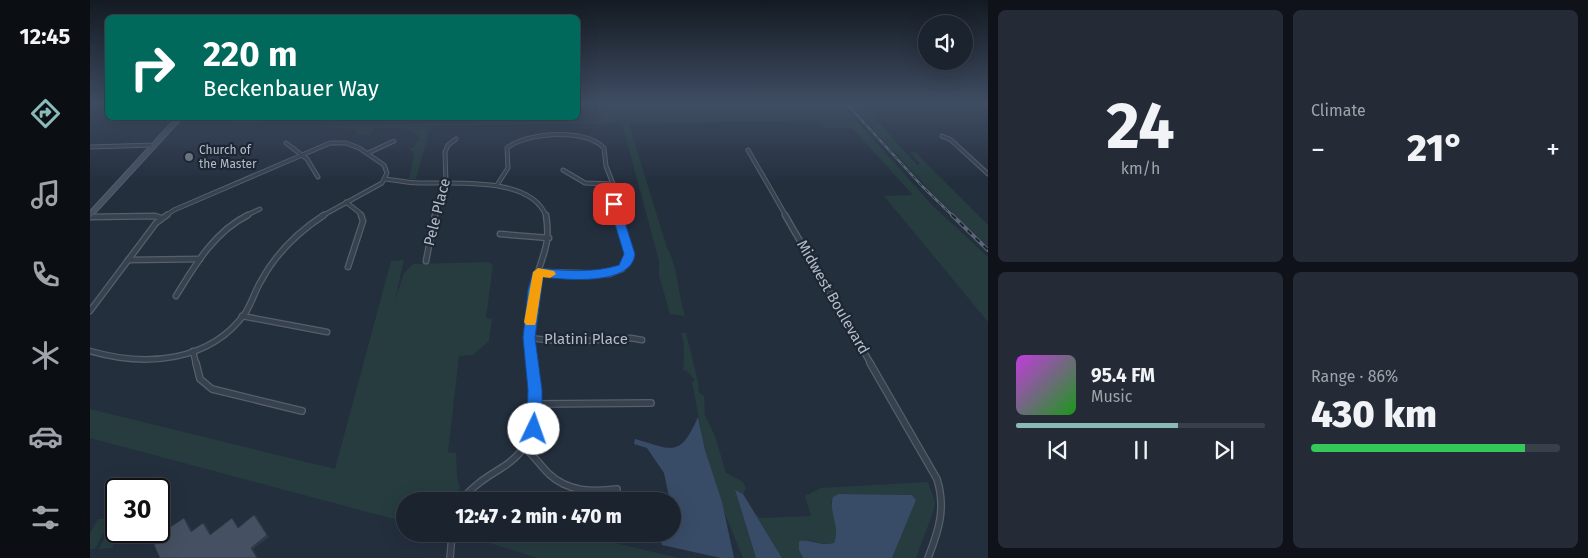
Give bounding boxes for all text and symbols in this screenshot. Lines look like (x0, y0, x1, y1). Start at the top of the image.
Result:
map controls (918, 15, 973, 70)
button: sound (918, 15, 973, 70)
text: 12:45 (20, 23, 70, 50)
text: 220 m (203, 33, 298, 75)
icon: right (120, 35, 185, 100)
text: Beckenbauer Way (203, 75, 379, 102)
text: 24 (1106, 87, 1175, 165)
icon: directions (28, 96, 63, 131)
text: Climate (1311, 101, 1366, 120)
text: 21° (1407, 125, 1464, 171)
text: − (1311, 133, 1325, 166)
text: + (1546, 133, 1560, 166)
place label: Church of the Master (199, 143, 257, 171)
marker: Church of the Master (183, 151, 195, 163)
text: km/h (1121, 159, 1160, 178)
street label: Pele Place (420, 176, 454, 248)
icon: music (28, 177, 63, 212)
pin (593, 183, 635, 225)
icon: arrive (600, 190, 628, 218)
street label: Midwest Boulevard (793, 237, 873, 357)
icon: phone (28, 257, 63, 292)
street label: Platini Place (544, 330, 628, 348)
icon: climate (28, 338, 63, 373)
text: 95.4 FM (1091, 364, 1155, 387)
text: Range · 86% (1311, 367, 1398, 386)
text: Music (1091, 387, 1132, 406)
text: 430 km (1311, 391, 1437, 437)
position arrow (507, 402, 559, 454)
icon: car (28, 419, 63, 454)
icon: previous (1044, 436, 1072, 464)
icon: pause (1127, 436, 1155, 464)
icon: next (1210, 436, 1238, 464)
speed limit sign: 30 (105, 478, 170, 543)
icon: filters (28, 500, 63, 535)
text: 12:47 · 2 min · 470 m (455, 505, 622, 528)

